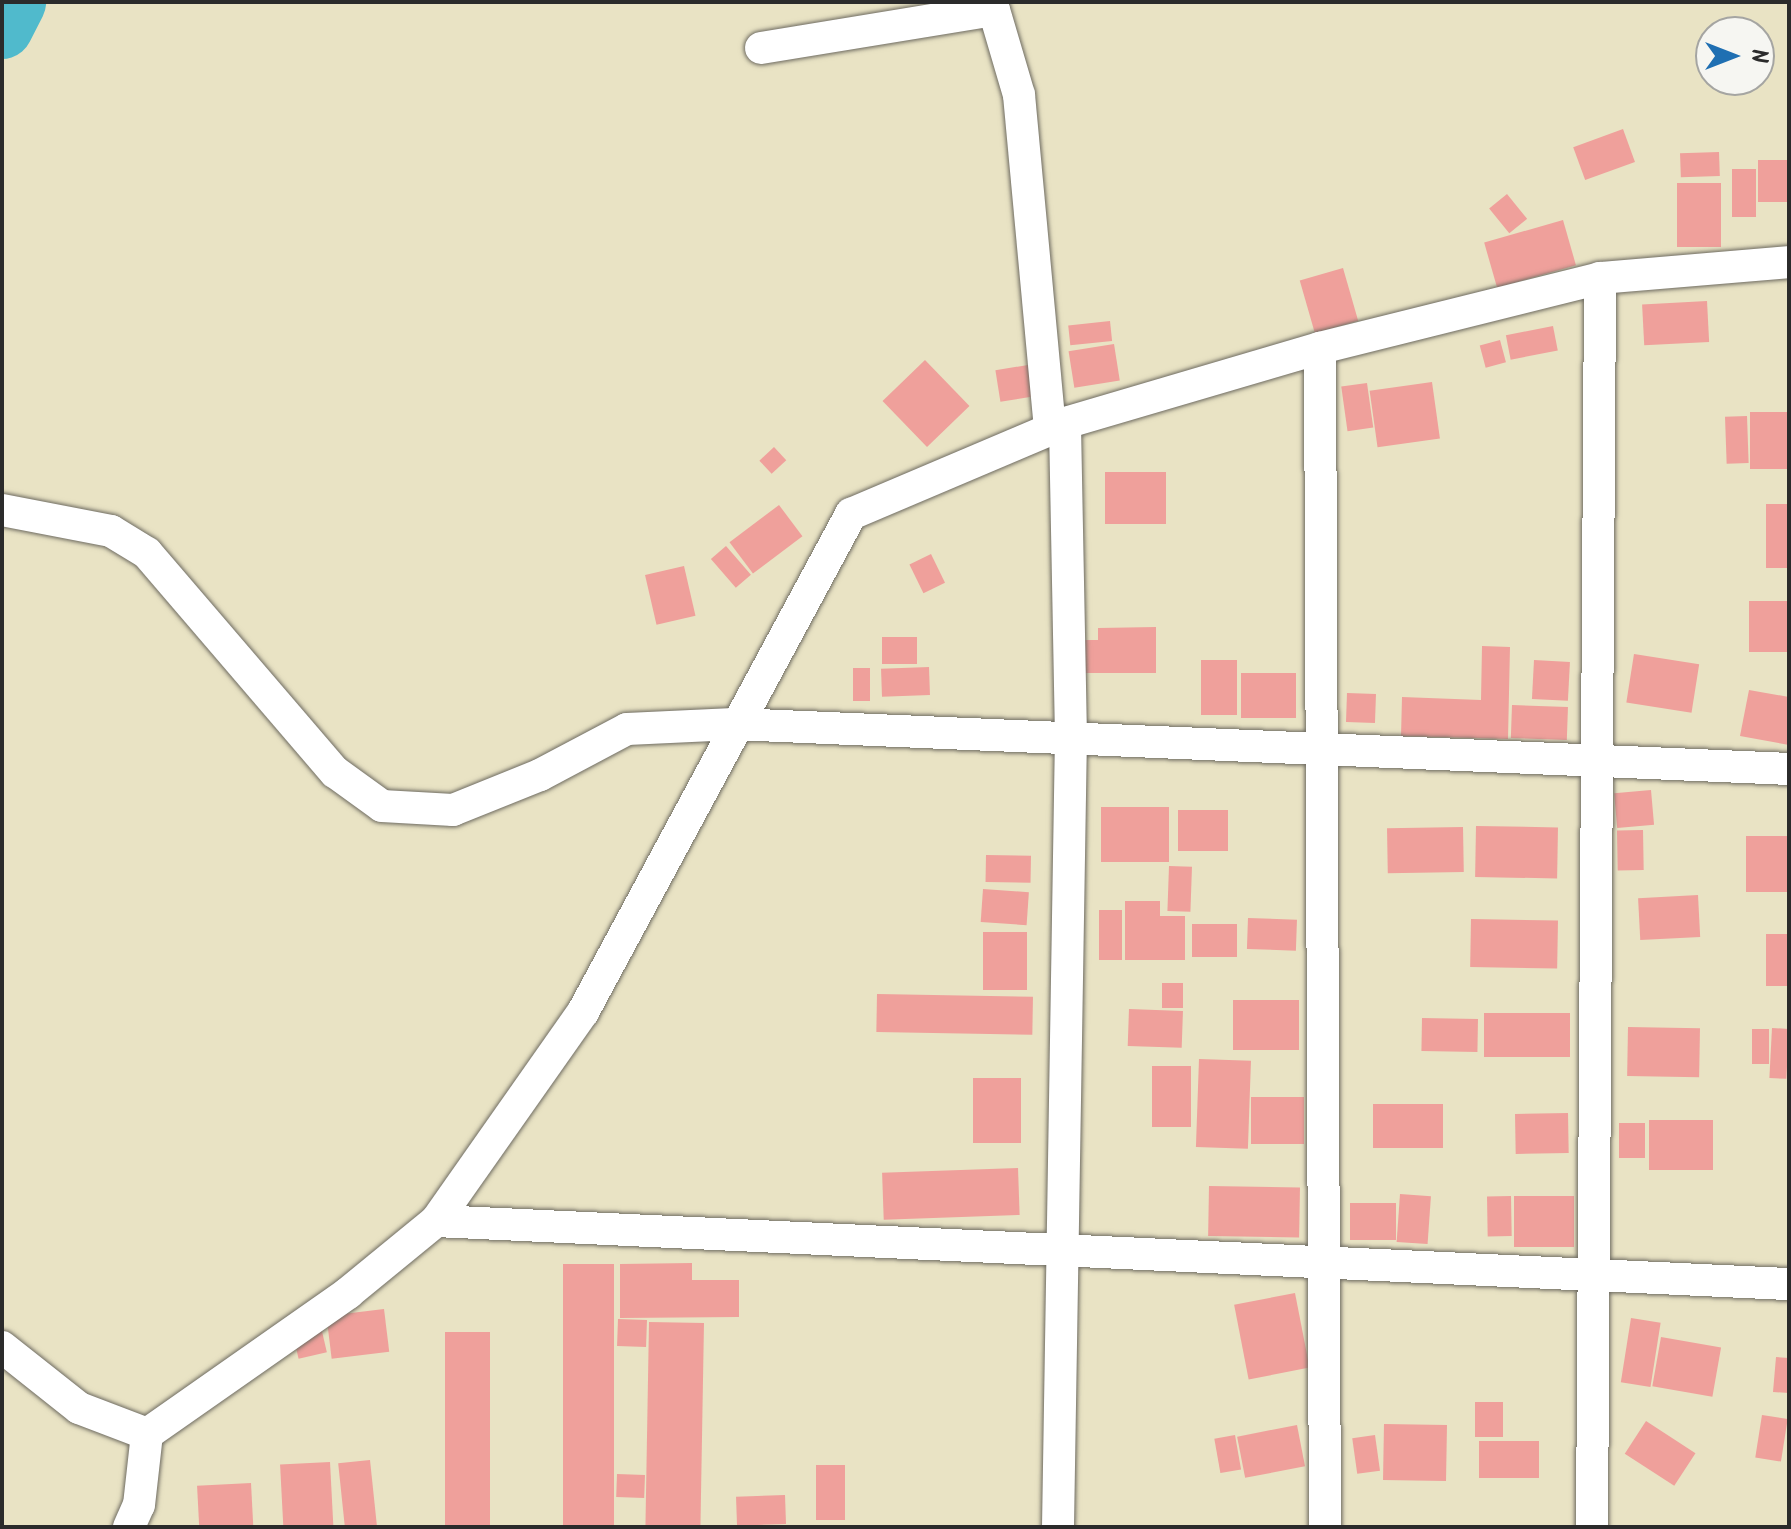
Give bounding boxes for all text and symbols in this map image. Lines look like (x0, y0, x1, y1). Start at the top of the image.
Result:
north arrow (1695, 16, 1775, 96)
text: N (1740, 49, 1775, 63)

